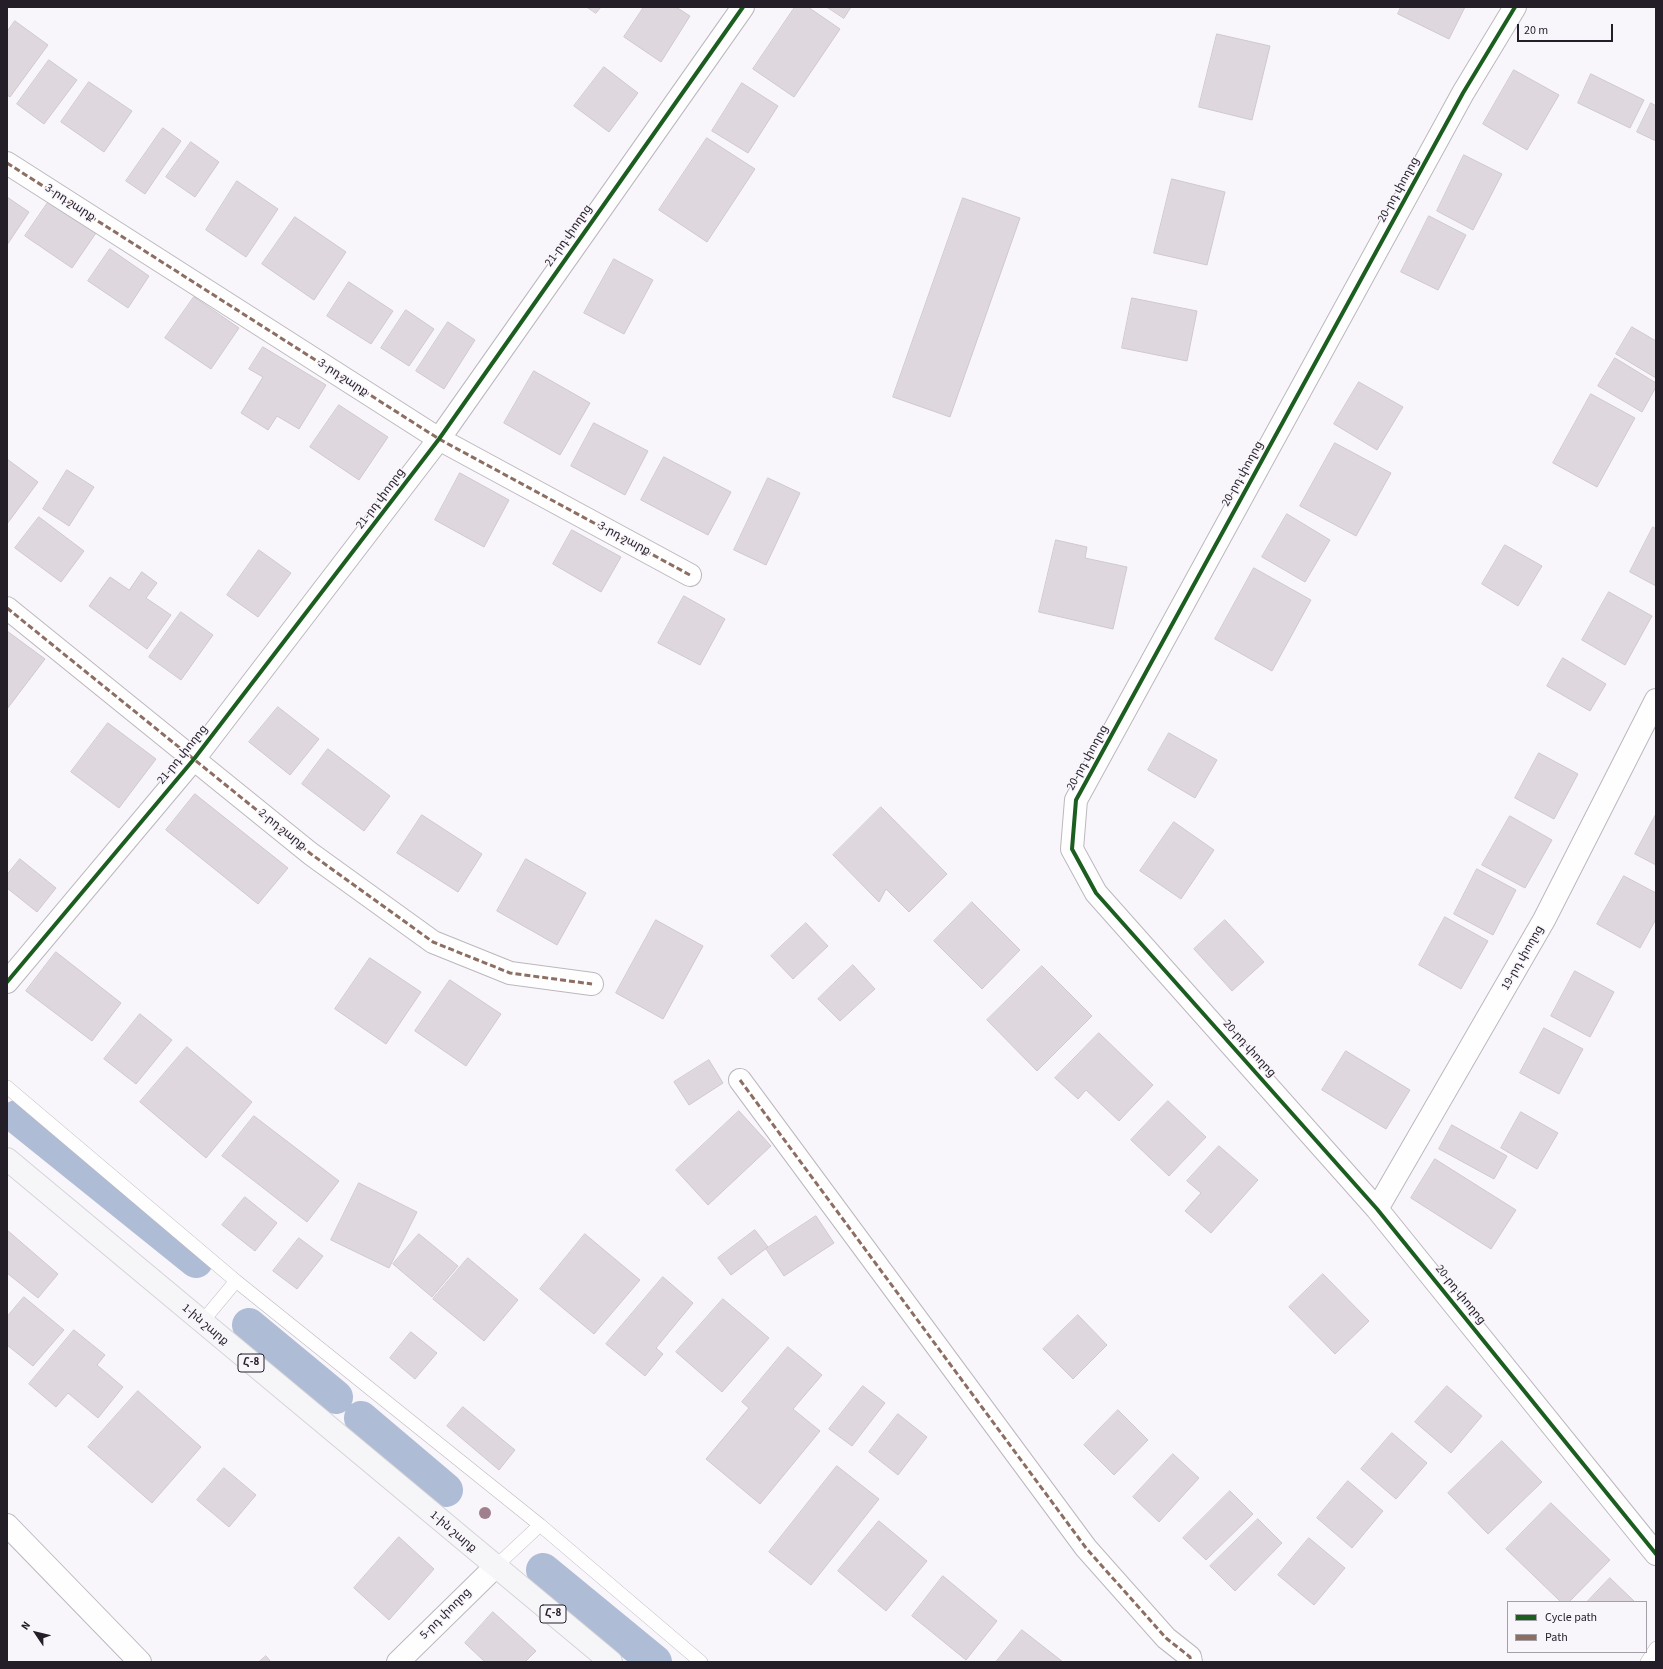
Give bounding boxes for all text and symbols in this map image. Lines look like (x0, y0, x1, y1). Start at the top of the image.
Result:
scale bar (1519, 16, 1615, 42)
text: 20 m (1524, 22, 1548, 39)
street label: 20-րդ փողոց (1375, 155, 1423, 225)
street label: 3-րդ շարք (42, 181, 98, 225)
street label: 21-րդ փողոց (542, 202, 596, 270)
street label: 3-րդ շարք (315, 356, 371, 400)
street label: 20-րդ փողոց (1219, 439, 1267, 509)
street label: 21-րդ փողոց (353, 466, 409, 532)
street label: 3-րդ շարք (595, 519, 653, 559)
street label: 21-րդ փողոց (155, 722, 211, 788)
street label: 20-րդ փողոց (1064, 723, 1112, 793)
street label: 2-րդ շարք (255, 806, 309, 854)
street label: 19-րդ փողոց (1499, 923, 1547, 993)
street label: 20-րդ փողոց (1219, 1017, 1279, 1081)
street label: 20-րդ փողոց (1432, 1262, 1488, 1328)
street label: 1-ին շարք (179, 1301, 231, 1349)
road number: Հ-8 (238, 1354, 264, 1372)
street label: 1-ին շարք (427, 1508, 479, 1556)
street label: 5-րդ փողոց (417, 1585, 475, 1643)
legend (1507, 1601, 1647, 1653)
road number: Հ-8 (540, 1605, 566, 1623)
text: Cycle path (1545, 1609, 1597, 1626)
north arrow (16, 1613, 56, 1653)
text: N (18, 1619, 34, 1633)
text: Path (1545, 1629, 1568, 1646)

